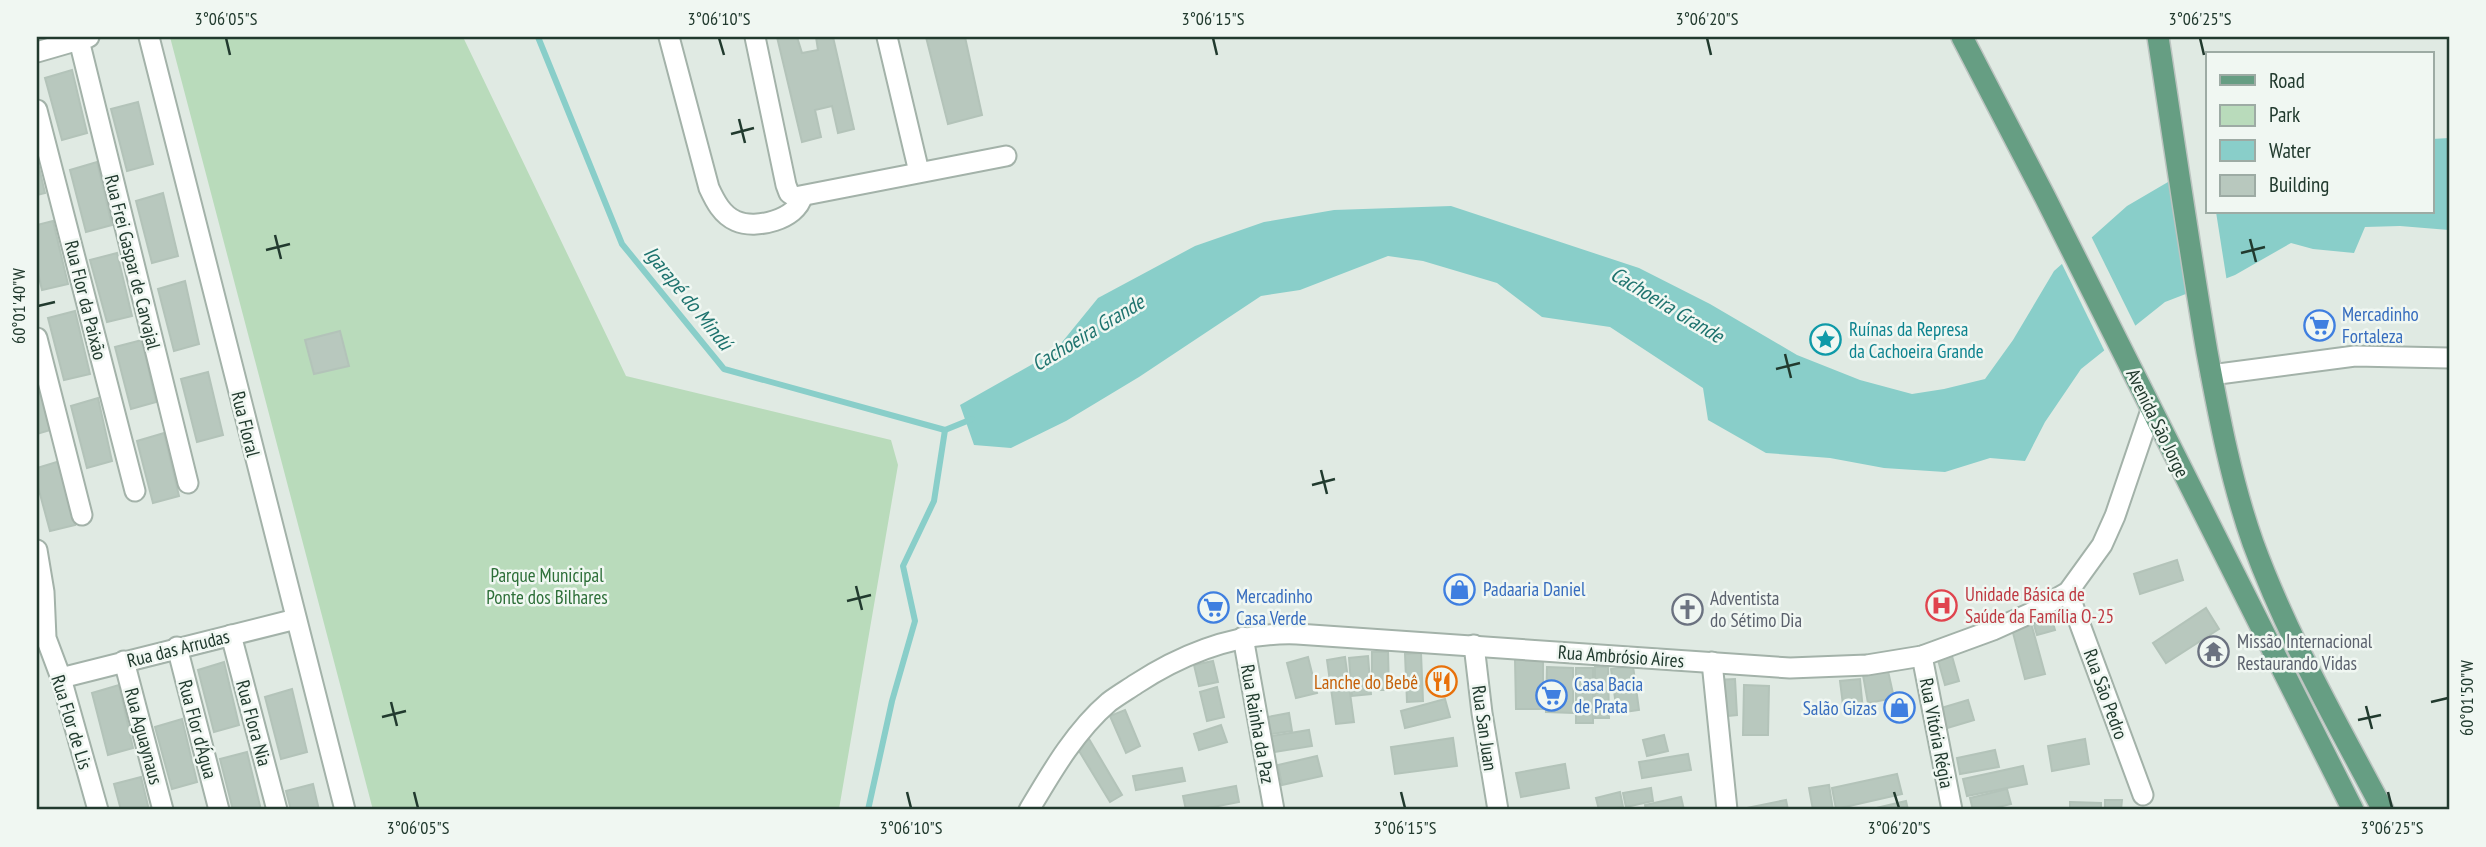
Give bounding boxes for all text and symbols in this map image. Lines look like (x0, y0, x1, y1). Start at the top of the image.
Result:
text: 3°06'05"S (195, 7, 258, 30)
text: 3°06'10"S (688, 7, 751, 30)
text: 3°06'15"S (1182, 7, 1245, 30)
text: 3°06'20"S (1676, 7, 1739, 30)
text: 3°06'25"S (2169, 7, 2232, 30)
legend (2206, 52, 2434, 214)
text: Road (2269, 67, 2305, 94)
text: Park (2269, 101, 2300, 128)
text: Water (2269, 137, 2311, 164)
text: Building (2269, 171, 2329, 198)
street label: Rua Frei Gaspar de Carvajal (100, 172, 166, 352)
street label: Rua Flor da Paixão (60, 238, 112, 362)
water label: Igarapé do Mindú (638, 240, 740, 357)
water label: Cachoeira Grande (1606, 260, 1730, 349)
text: 60°01'40"W (7, 268, 30, 344)
water label: Cachoeira Grande (1026, 288, 1150, 377)
place label: Mercadinho Fortaleza (2342, 302, 2419, 348)
supermarket icon: Mercadinho Fortaleza (2302, 308, 2336, 342)
place label: Ruínas da Represa da Cachoeira Grande (1849, 317, 1984, 363)
place icon: Ruínas da Represa da Cachoeira Grande (1809, 323, 1843, 357)
street label: Avenida São Jorge (2121, 365, 2195, 481)
street label: Rua Floral (226, 389, 266, 460)
park label: Parque Municipal Ponte dos Bilhares (486, 563, 608, 609)
shop icon: Padaaria Daniel (1443, 572, 1477, 606)
place label: Padaaria Daniel (1483, 577, 1586, 601)
place label: Unidade Básica de Saúde da Família O-25 (1965, 582, 2114, 628)
place label: Mercadinho Casa Verde (1236, 584, 1313, 630)
place label: Adventista do Sétimo Dia (1710, 586, 1802, 632)
hospital icon: Unidade Básica de Saúde da Família O-25 (1925, 588, 1959, 622)
supermarket icon: Mercadinho Casa Verde (1196, 590, 1230, 624)
church icon: Adventista do Sétimo Dia (1670, 592, 1704, 626)
street label: Rua das Arrudas (124, 624, 232, 672)
place label: Missão Internacional Restaurando Vidas (2237, 629, 2373, 675)
temple icon: Missão Internacional Restaurando Vidas (2197, 635, 2231, 669)
street label: Rua Ambrósio Aires (1557, 640, 1685, 672)
street label: Rua São Pedro (2079, 646, 2133, 742)
text: 60°01'50"W (2455, 660, 2478, 736)
street label: Rua Rainha da Paz (1236, 663, 1280, 786)
restaurant icon: Lanche do Bebê (1424, 665, 1458, 699)
place label: Lanche do Bebê (1314, 670, 1418, 694)
street label: Rua Flor de Lis (46, 672, 98, 772)
place label: Casa Bacia de Prata (1574, 672, 1643, 718)
street label: Rua Vitória Régia (1915, 676, 1959, 790)
street label: Rua Flor d'Água (173, 677, 223, 781)
street label: Rua Flora Nia (231, 677, 277, 769)
supermarket icon: Casa Bacia de Prata (1534, 678, 1568, 712)
street label: Rua San Juan (1467, 684, 1503, 772)
street label: Rua Aguaynaus (120, 685, 168, 787)
shop icon: Salão Gizas (1883, 691, 1917, 725)
place label: Salão Gizas (1803, 696, 1877, 720)
text: 3°06'05"S (387, 816, 450, 839)
text: 3°06'10"S (880, 816, 943, 839)
text: 3°06'15"S (1374, 816, 1437, 839)
text: 3°06'20"S (1868, 816, 1931, 839)
text: 3°06'25"S (2361, 816, 2424, 839)

